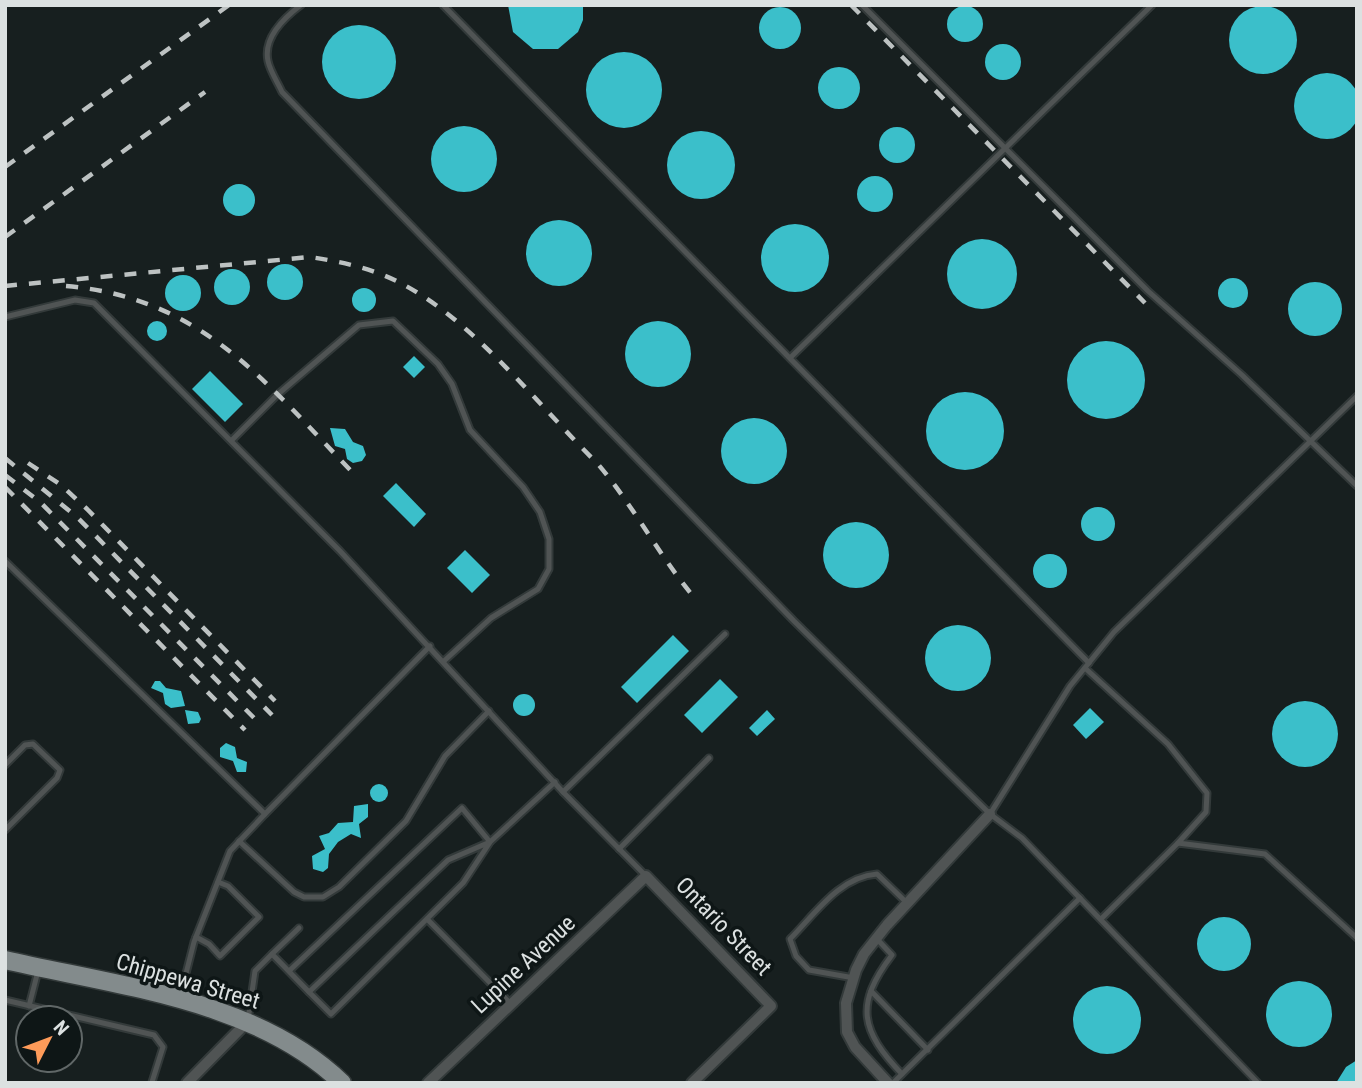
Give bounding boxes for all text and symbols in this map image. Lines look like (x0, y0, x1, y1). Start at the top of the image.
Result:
street label: Ontario Street (670, 872, 777, 981)
street label: Lupine Avenue (466, 910, 581, 1019)
street label: Chippewa Street (113, 948, 263, 1015)
north arrow (14, 1004, 84, 1074)
text: N (49, 1016, 74, 1040)

